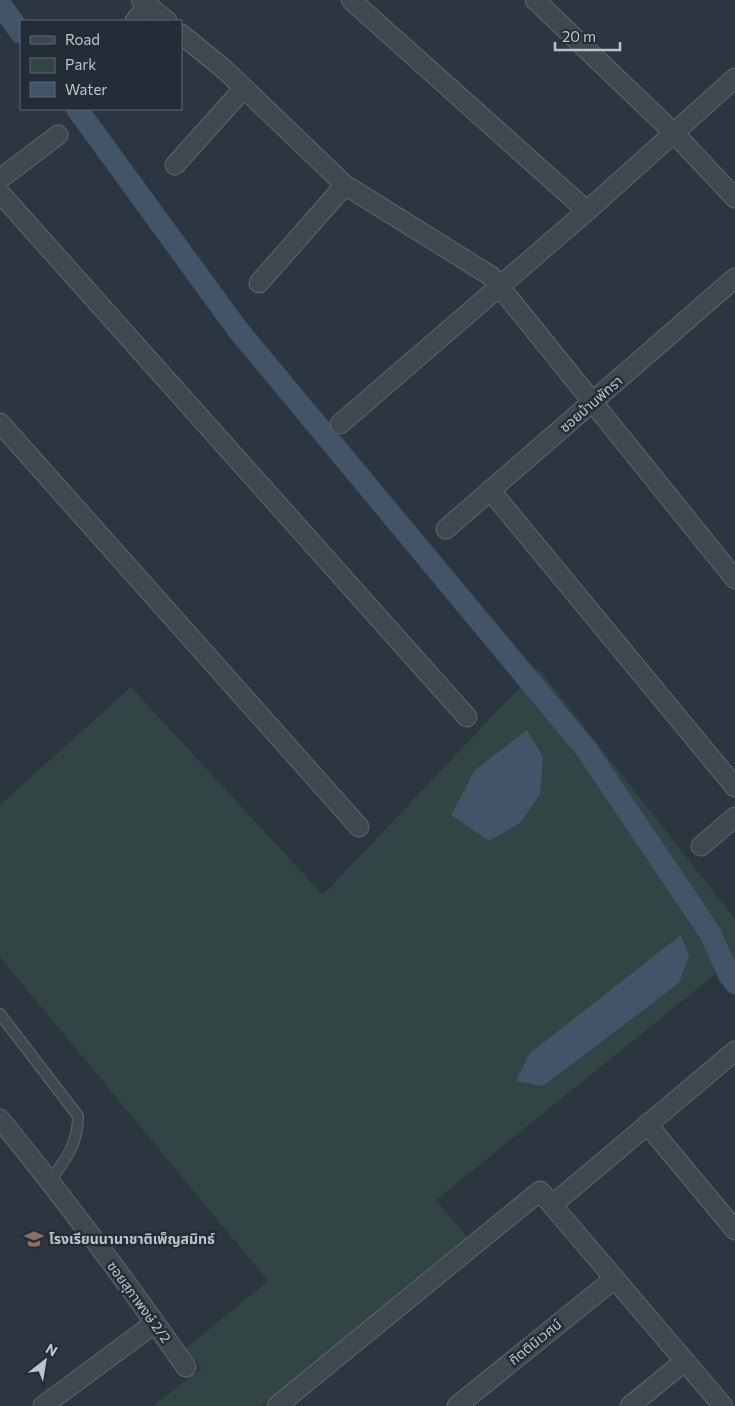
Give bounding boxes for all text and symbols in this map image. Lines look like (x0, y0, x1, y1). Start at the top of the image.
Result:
legend (20, 20, 182, 110)
scale bar (555, 20, 620, 52)
text: 20 m (562, 27, 596, 45)
text: Road (65, 30, 100, 48)
text: Park (65, 55, 96, 73)
text: Water (65, 80, 107, 98)
street label: ซอยบ้านพัทรา (556, 372, 626, 436)
school or university icon: โรงเรียนนานาชาติเพ็ญสมิทธ์ (23, 1228, 45, 1250)
place label: โรงเรียนนานาชาติเพ็ญสมิทธ์ (49, 1230, 215, 1247)
street label: ซอยสุภาพงษ์ 2/2 (103, 1258, 175, 1347)
street label: กิตตินิเวศน์ (505, 1315, 565, 1368)
north arrow (20, 1336, 70, 1386)
text: N (43, 1339, 61, 1359)

